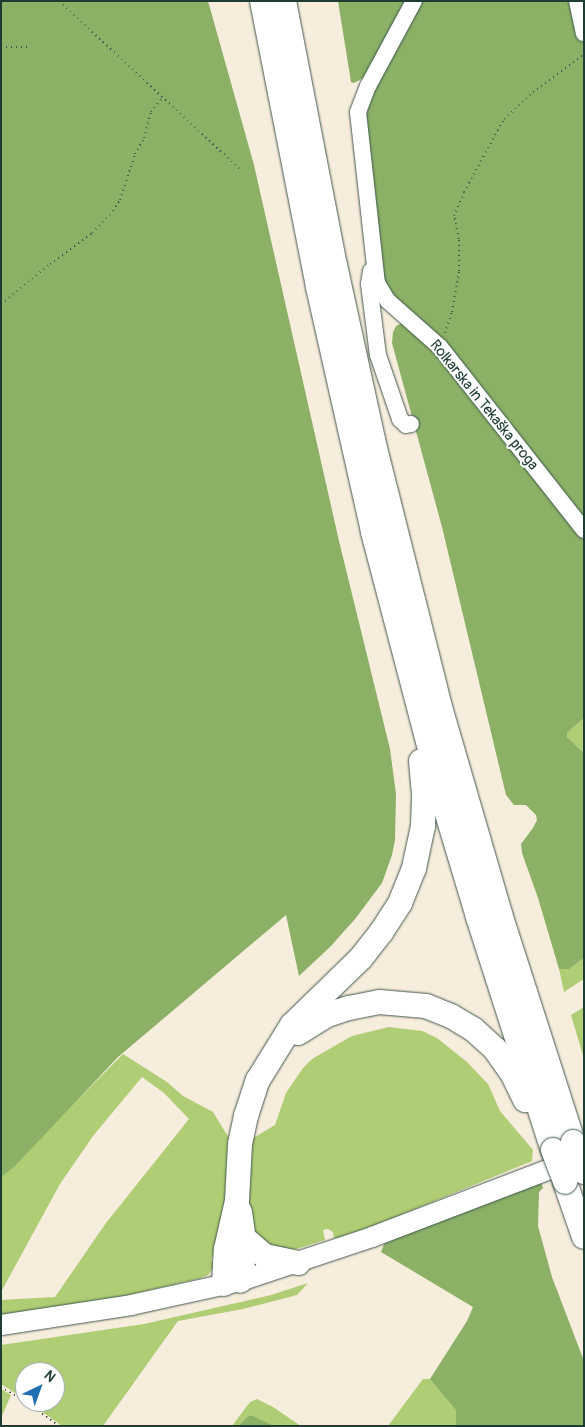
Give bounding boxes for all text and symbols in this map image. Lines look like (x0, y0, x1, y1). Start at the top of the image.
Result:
street label: Rolkarska in Tekaška proga (426, 336, 542, 474)
north arrow (15, 1362, 65, 1412)
text: N (40, 1367, 59, 1386)

